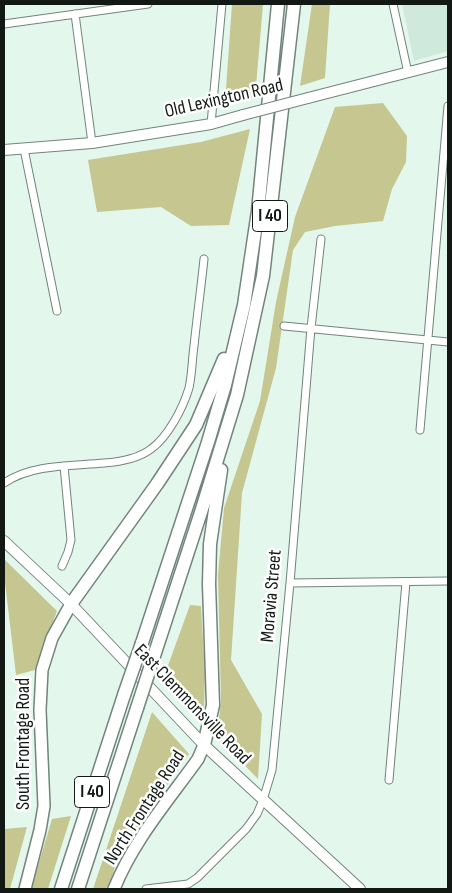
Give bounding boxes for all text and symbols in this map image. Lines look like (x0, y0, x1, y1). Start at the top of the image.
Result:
street label: Old Lexington Road (163, 74, 285, 124)
road number: I 40 (252, 200, 288, 232)
street label: Moravia Street (257, 549, 287, 643)
street label: East Clemmonsville Road (129, 640, 255, 770)
street label: South Frontage Road (13, 678, 35, 810)
street label: North Frontage Road (100, 747, 190, 869)
road number: I 40 (74, 776, 110, 808)

